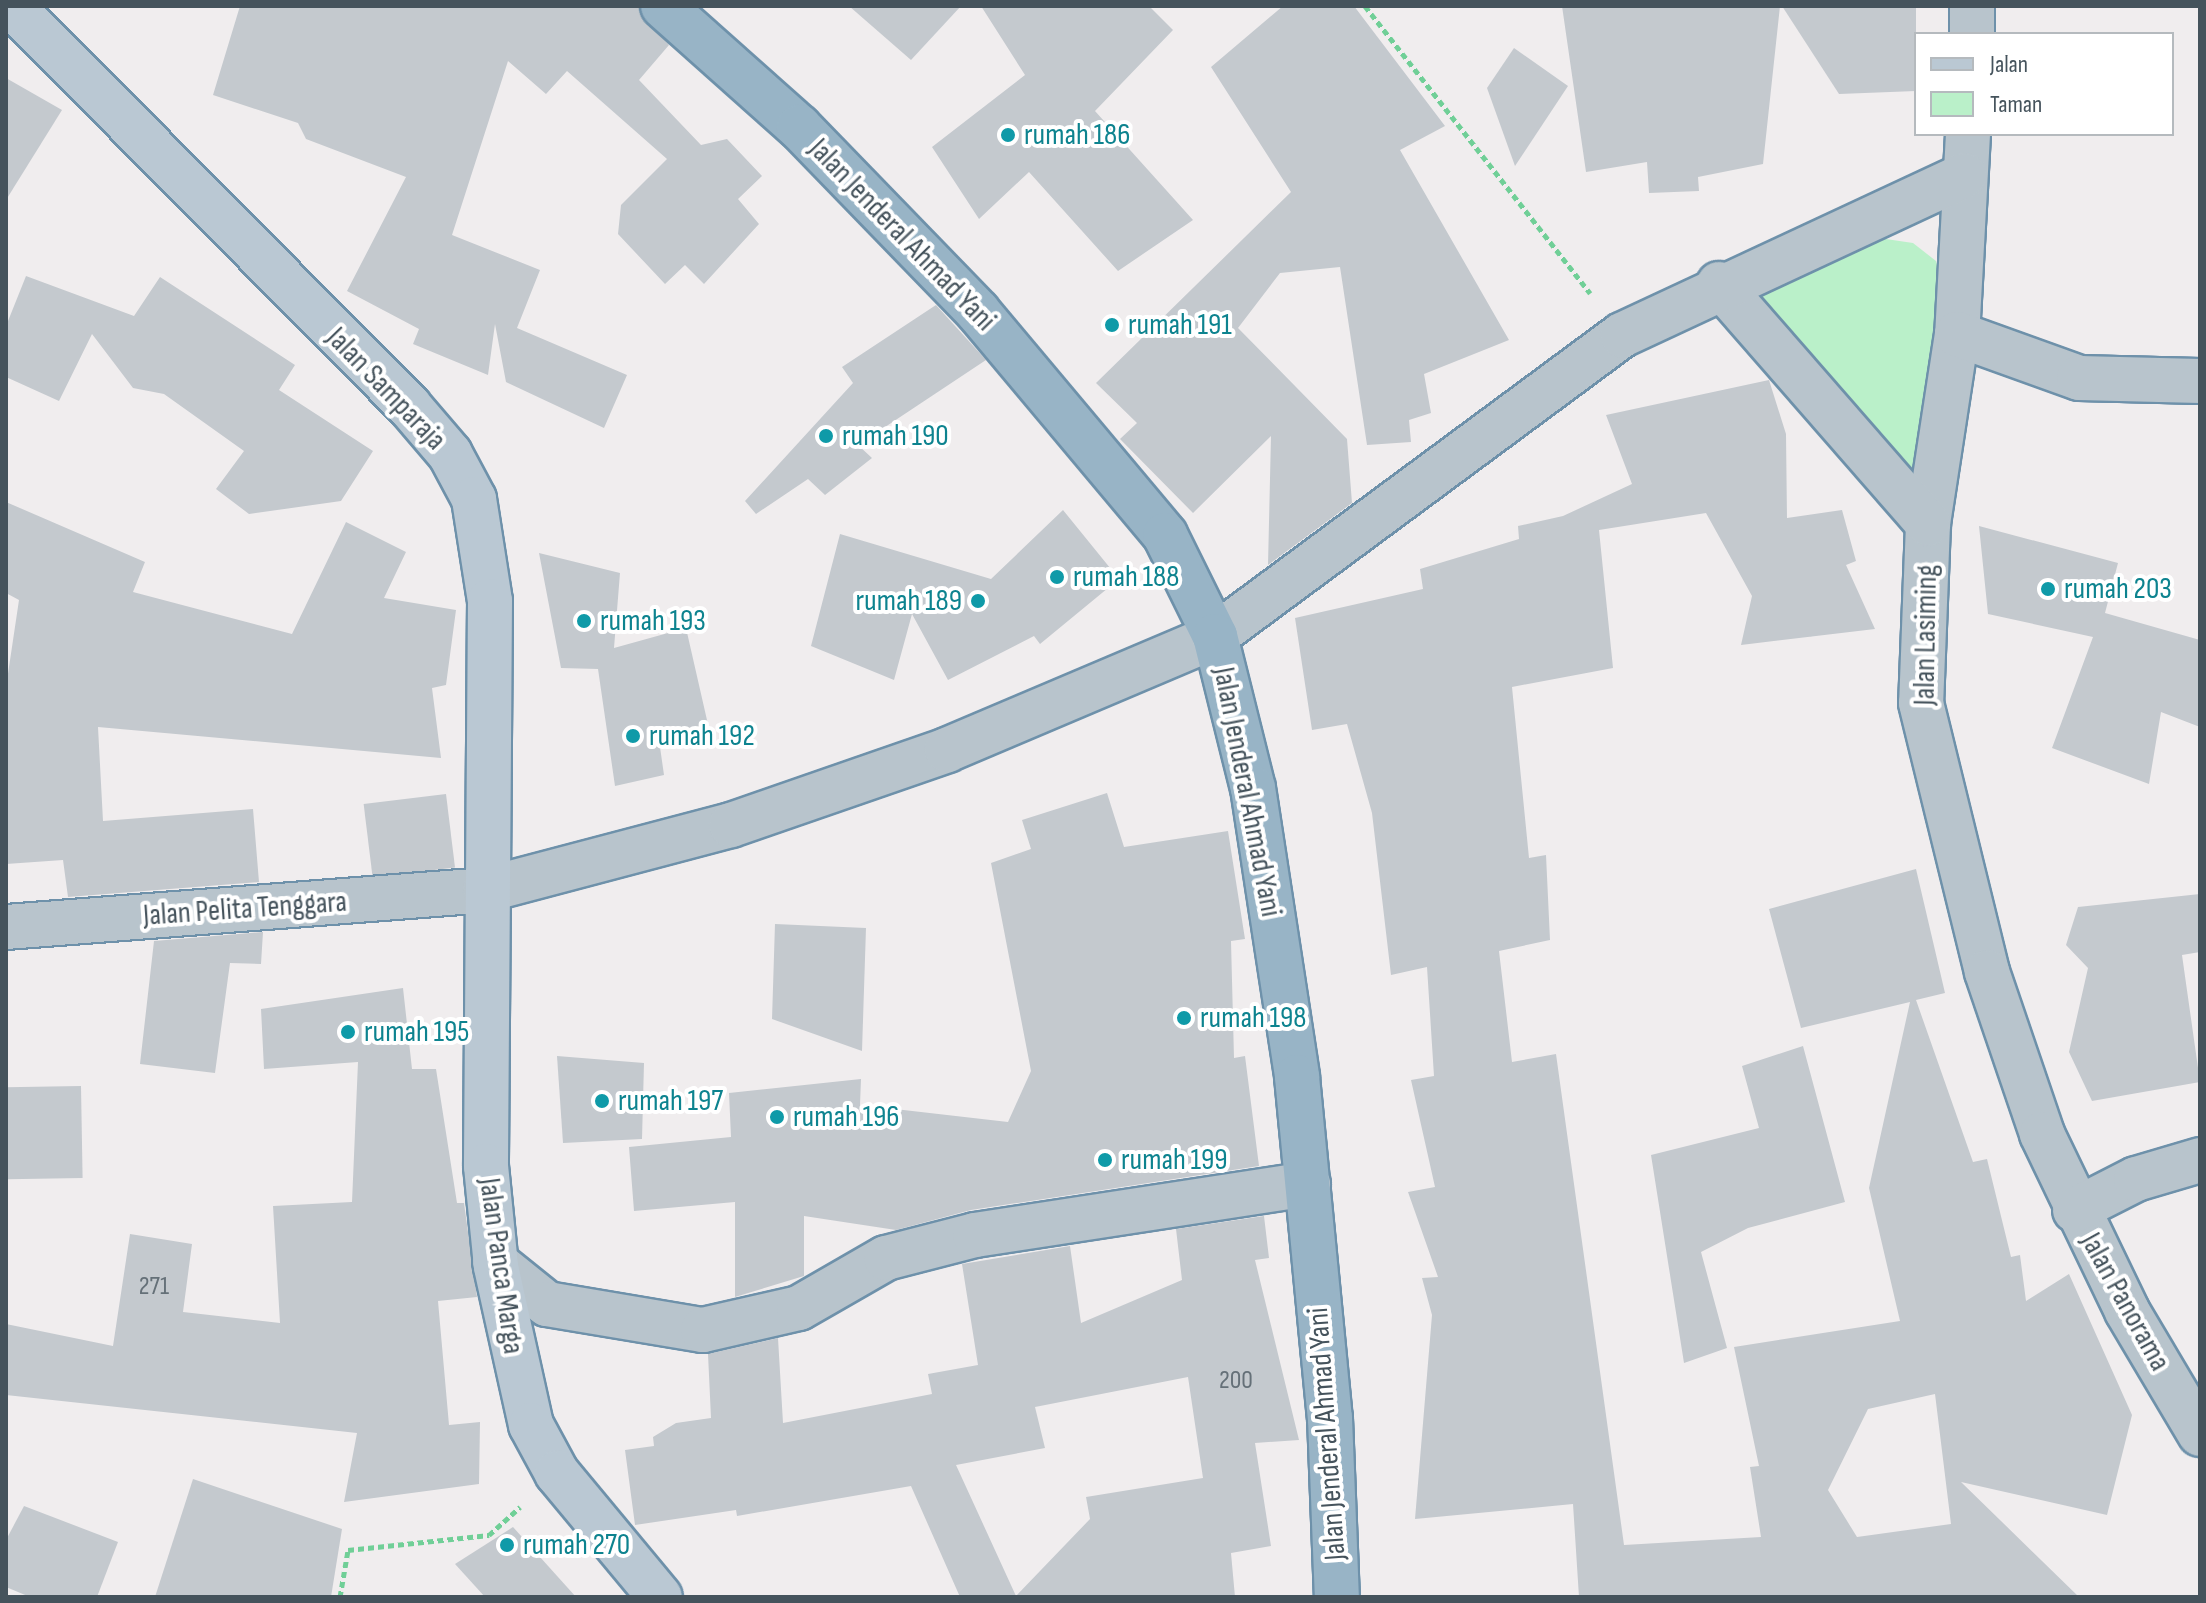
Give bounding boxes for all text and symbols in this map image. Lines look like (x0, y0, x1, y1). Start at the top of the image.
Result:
legend (1914, 32, 2174, 136)
text: Jalan (1990, 50, 2028, 79)
text: Taman (1990, 90, 2042, 119)
place label: rumah 186 (1024, 117, 1130, 153)
marker: rumah 186 (999, 126, 1017, 144)
street label: Jalan Jenderal Ahmad Yani (801, 131, 1003, 339)
place label: rumah 191 (1128, 307, 1232, 343)
marker: rumah 191 (1103, 316, 1121, 334)
street label: Jalan Samparaja (319, 320, 453, 458)
place label: rumah 190 (842, 418, 949, 454)
marker: rumah 190 (817, 427, 835, 445)
place label: rumah 188 (1073, 559, 1179, 595)
street label: Jalan Lasiming (1907, 564, 1945, 706)
marker: rumah 188 (1048, 568, 1066, 586)
place label: rumah 203 (2064, 571, 2172, 607)
marker: rumah 203 (2039, 580, 2057, 598)
place label: rumah 189 (856, 583, 962, 619)
marker: rumah 189 (969, 592, 987, 610)
place label: rumah 193 (600, 603, 706, 639)
marker: rumah 193 (575, 612, 593, 630)
street label: Jalan Jenderal Ahmad Yani (1205, 664, 1289, 920)
place label: rumah 192 (649, 718, 755, 754)
marker: rumah 192 (624, 727, 642, 745)
street label: Jalan Pelita Tenggara (142, 884, 348, 934)
place label: rumah 198 (1200, 1000, 1306, 1036)
marker: rumah 198 (1175, 1009, 1193, 1027)
place label: rumah 195 (364, 1014, 469, 1050)
marker: rumah 195 (339, 1023, 357, 1041)
place label: rumah 197 (618, 1083, 723, 1119)
marker: rumah 197 (593, 1092, 611, 1110)
place label: rumah 196 (793, 1099, 899, 1135)
marker: rumah 196 (768, 1108, 786, 1126)
place label: rumah 199 (1121, 1142, 1228, 1178)
marker: rumah 199 (1096, 1151, 1114, 1169)
street label: Jalan Panca Marga (471, 1176, 531, 1356)
street label: Jalan Panorama (2072, 1227, 2178, 1377)
house number: 271 (139, 1271, 169, 1303)
street label: Jalan Jenderal Ahmad Yani (1300, 1306, 1354, 1562)
house number: 200 (1219, 1365, 1253, 1397)
place label: rumah 270 (523, 1527, 630, 1563)
marker: rumah 270 (498, 1536, 516, 1554)

